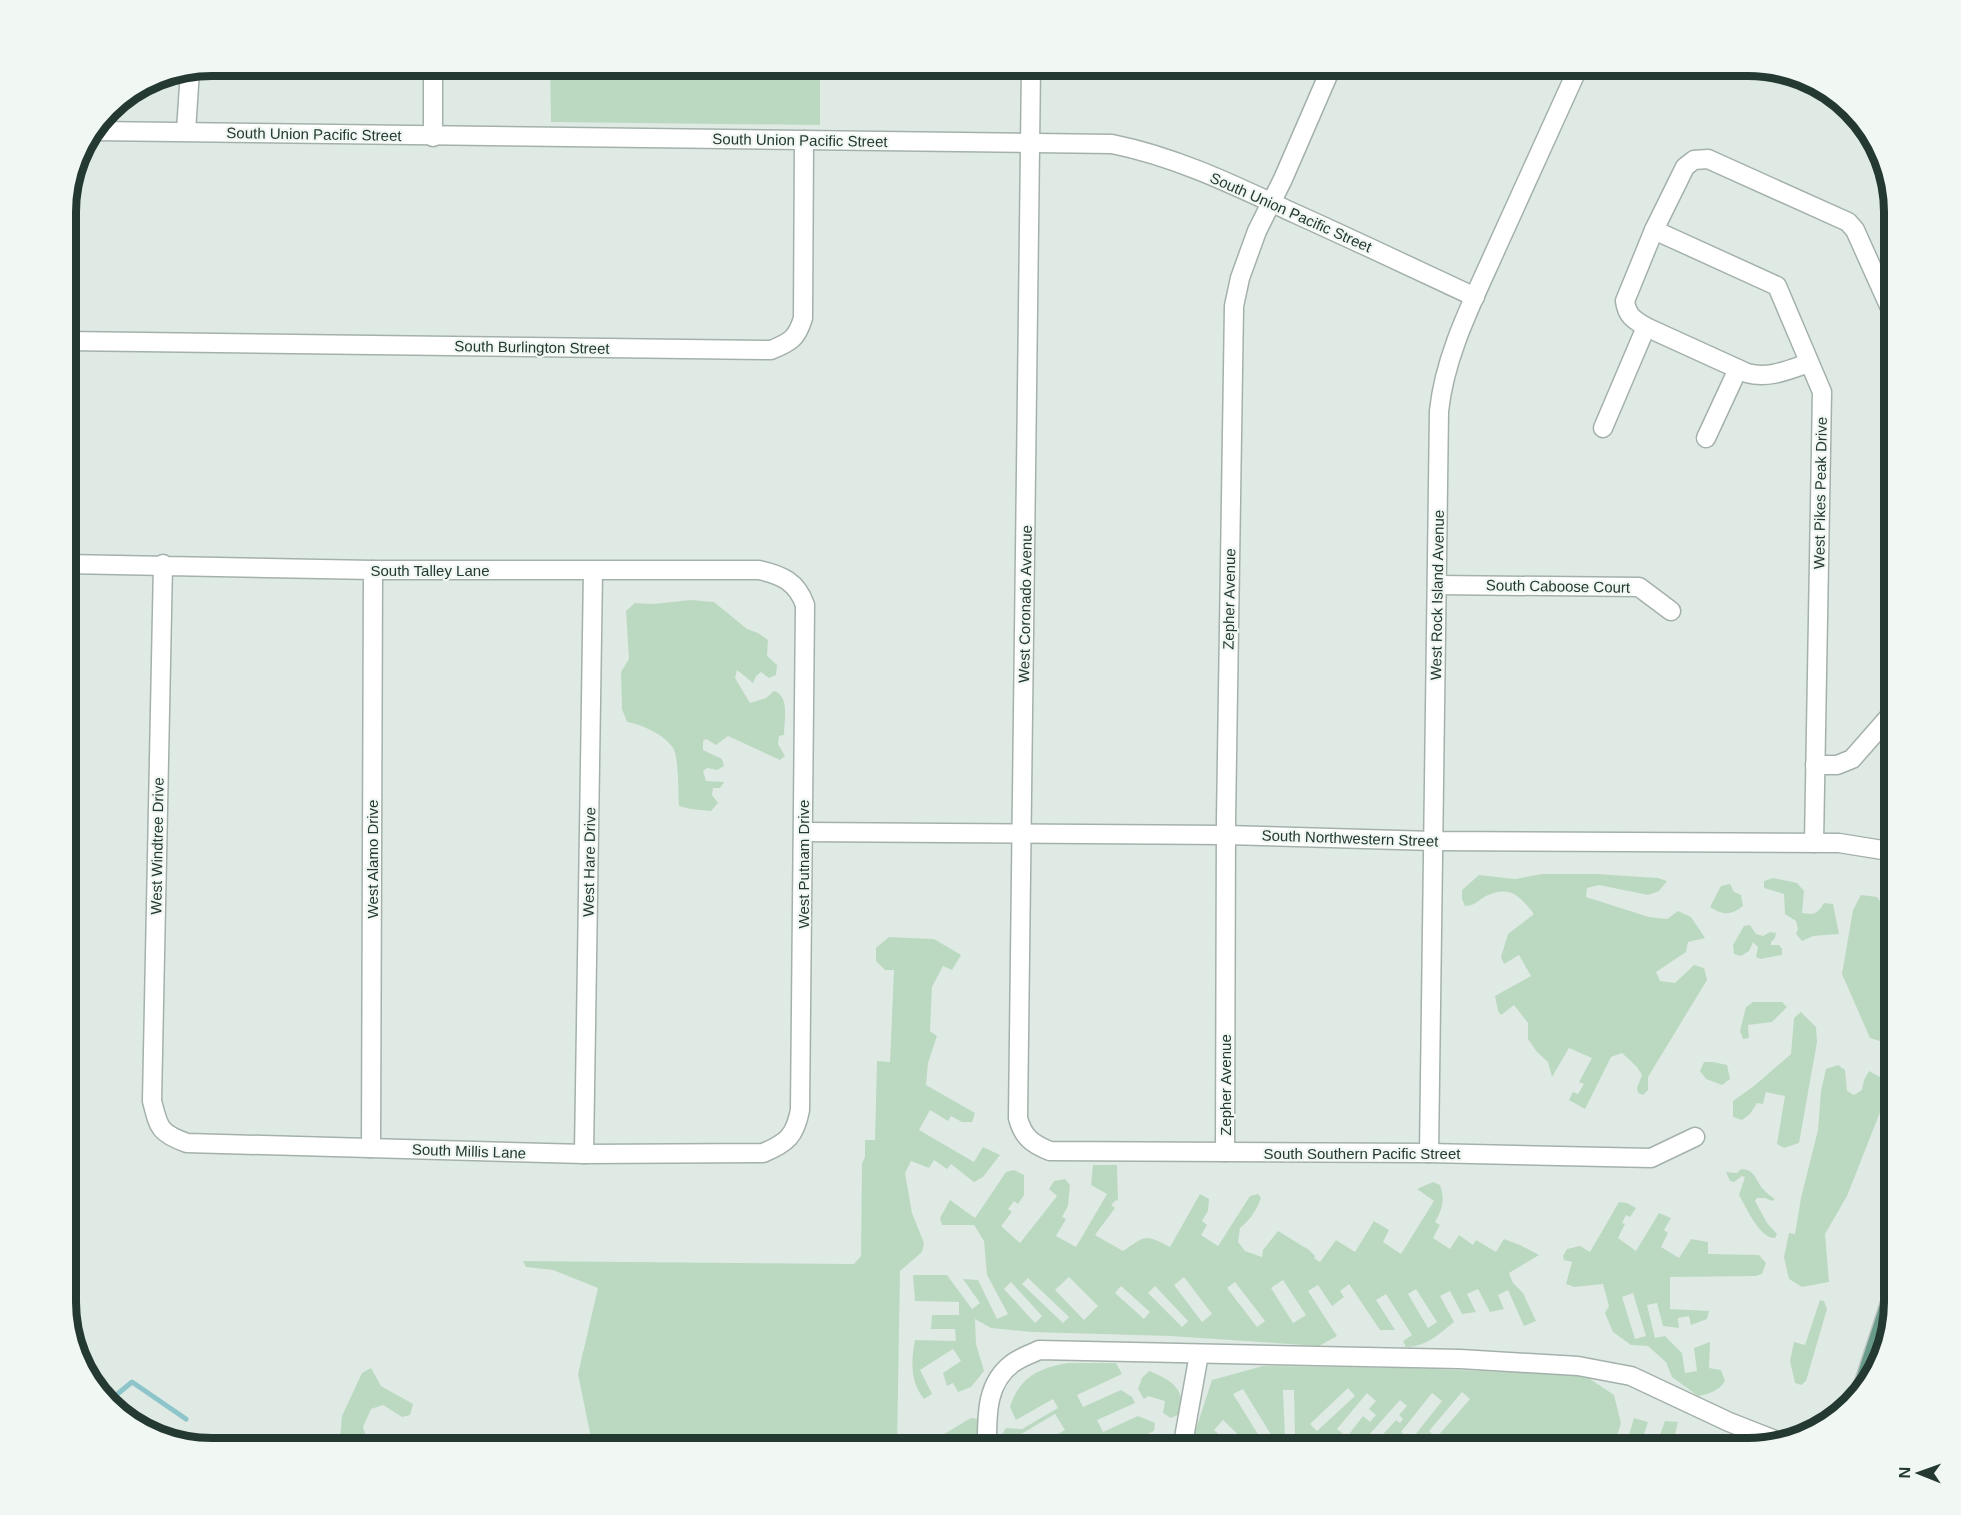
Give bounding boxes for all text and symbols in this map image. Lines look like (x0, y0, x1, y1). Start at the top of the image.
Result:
street label: South Union Pacific Street (226, 124, 403, 144)
street label: South Union Pacific Street (712, 130, 889, 150)
street label: South Union Pacific Street (1208, 169, 1375, 256)
street label: South Burlington Street (454, 337, 611, 357)
street label: West Pikes Peak Drive (1810, 417, 1830, 569)
street label: West Rock Island Avenue (1427, 510, 1447, 680)
street label: West Coronado Avenue (1015, 525, 1035, 683)
street label: Zepher Avenue (1220, 548, 1238, 650)
street label: South Talley Lane (371, 562, 489, 579)
street label: South Caboose Court (1486, 576, 1631, 596)
street label: West Windtree Drive (147, 777, 167, 915)
street label: West Alamo Drive (364, 800, 381, 918)
street label: West Putnam Drive (795, 800, 812, 928)
street label: West Hare Drive (580, 807, 598, 917)
street label: South Northwestern Street (1261, 826, 1439, 850)
street label: Zepher Avenue (1217, 1034, 1234, 1136)
street label: South Millis Lane (412, 1141, 526, 1161)
street label: South Southern Pacific Street (1264, 1145, 1461, 1162)
north arrow (1889, 1443, 1949, 1503)
text: N (1896, 1467, 1913, 1479)

